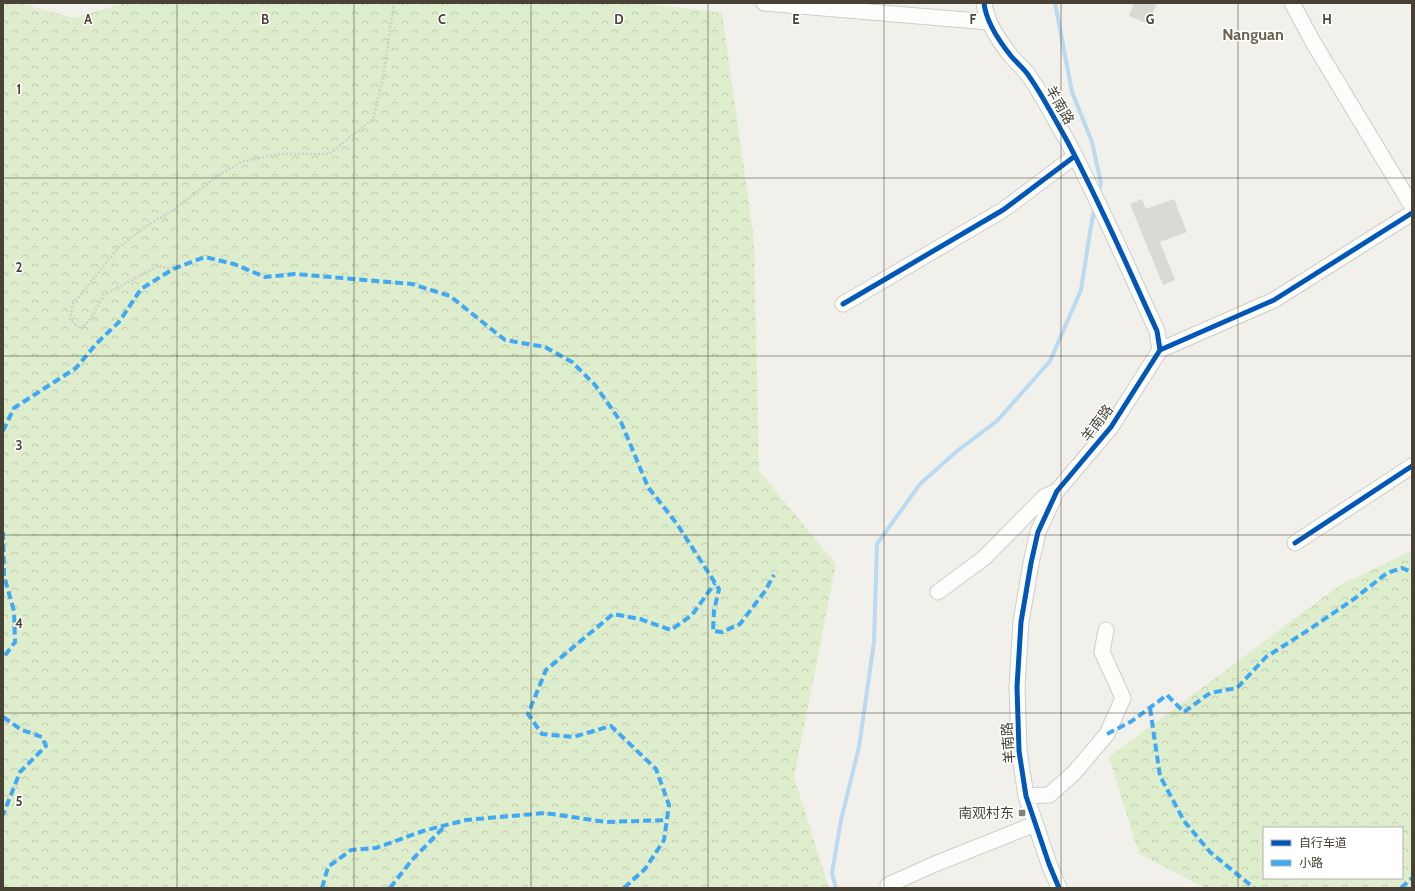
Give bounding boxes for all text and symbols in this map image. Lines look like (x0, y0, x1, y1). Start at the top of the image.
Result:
text: A (84, 11, 93, 27)
text: B (261, 11, 269, 27)
text: C (438, 11, 446, 27)
text: D (614, 11, 624, 27)
text: E (792, 11, 800, 27)
text: F (970, 11, 977, 27)
text: G (1146, 11, 1155, 27)
text: H (1322, 11, 1332, 27)
district label: Nanguan (1222, 25, 1284, 44)
text: 1 (17, 81, 21, 97)
street label: 羊南路 (1042, 82, 1078, 128)
text: 2 (16, 259, 23, 275)
street label: 羊南路 (1077, 401, 1117, 445)
text: 3 (15, 437, 23, 453)
text: 4 (15, 615, 23, 631)
street label: 羊南路 (998, 721, 1018, 765)
text: 5 (16, 793, 23, 809)
place label: 南观村东 (958, 804, 1014, 822)
marker: 南观村东 (1017, 808, 1027, 818)
legend (1263, 827, 1403, 879)
text: 自行车道 (1299, 835, 1347, 850)
text: 小路 (1299, 855, 1323, 870)

